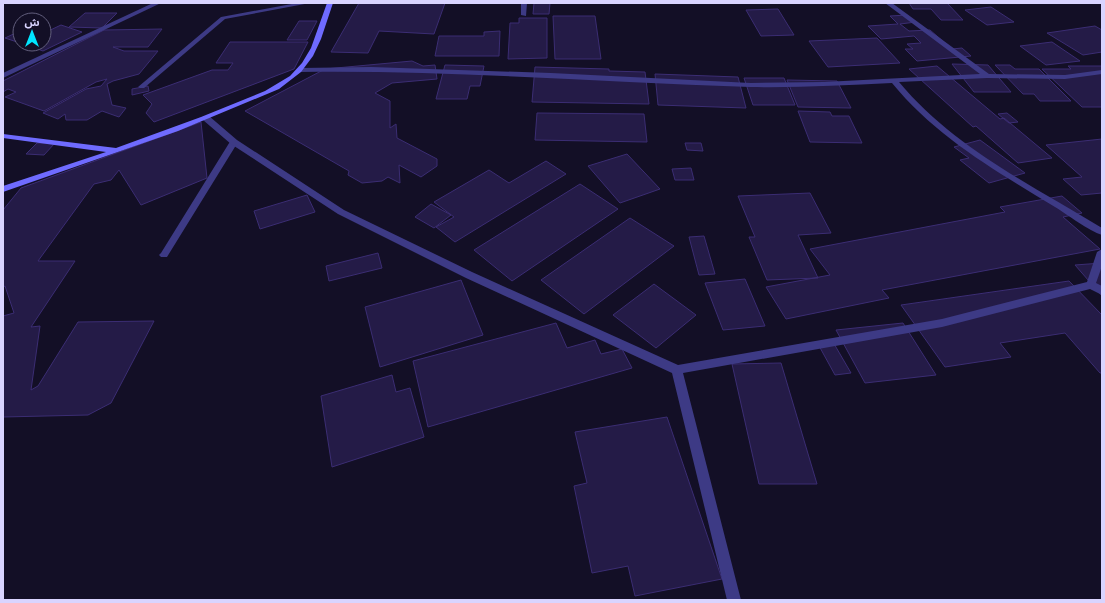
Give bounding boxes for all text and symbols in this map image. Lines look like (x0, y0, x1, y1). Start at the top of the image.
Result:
north arrow (12, 12, 52, 52)
text: ش (24, 14, 40, 30)

